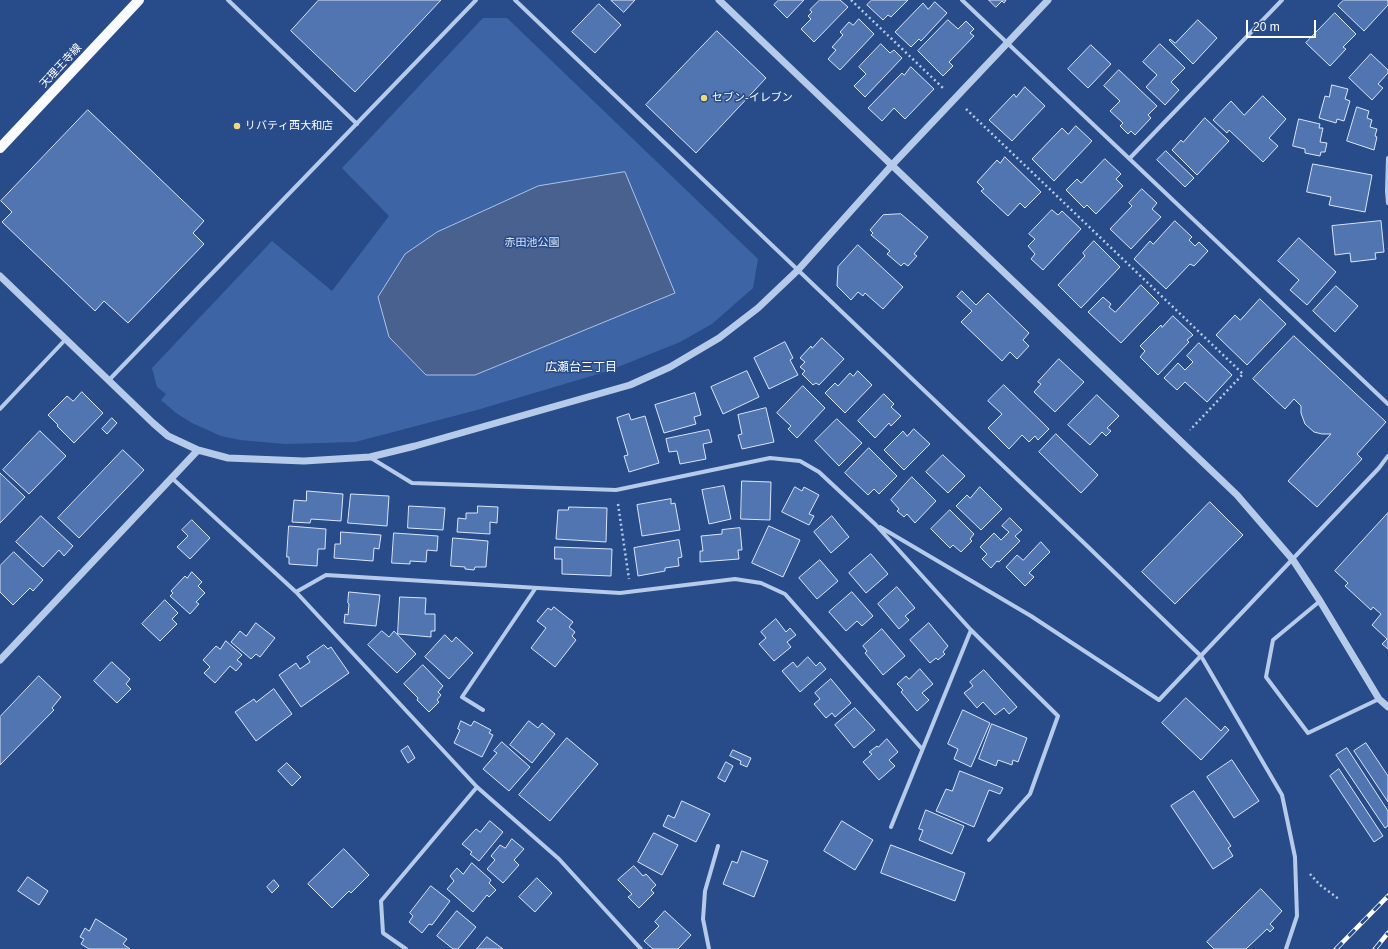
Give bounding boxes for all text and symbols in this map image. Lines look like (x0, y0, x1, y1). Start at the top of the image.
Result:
scale bar (1248, 12, 1318, 38)
text: 20 m (1253, 20, 1280, 34)
street label: 天理王寺線 (37, 41, 85, 91)
place label: セブン-イレブン (712, 91, 793, 105)
marker: セブン-イレブン (699, 93, 709, 103)
place label: リバティ西大和店 (245, 119, 333, 133)
marker: リバティ西大和店 (232, 121, 242, 131)
park label: 赤田池公園 (505, 236, 559, 250)
district label: 広瀬台三丁目 (545, 361, 617, 375)

